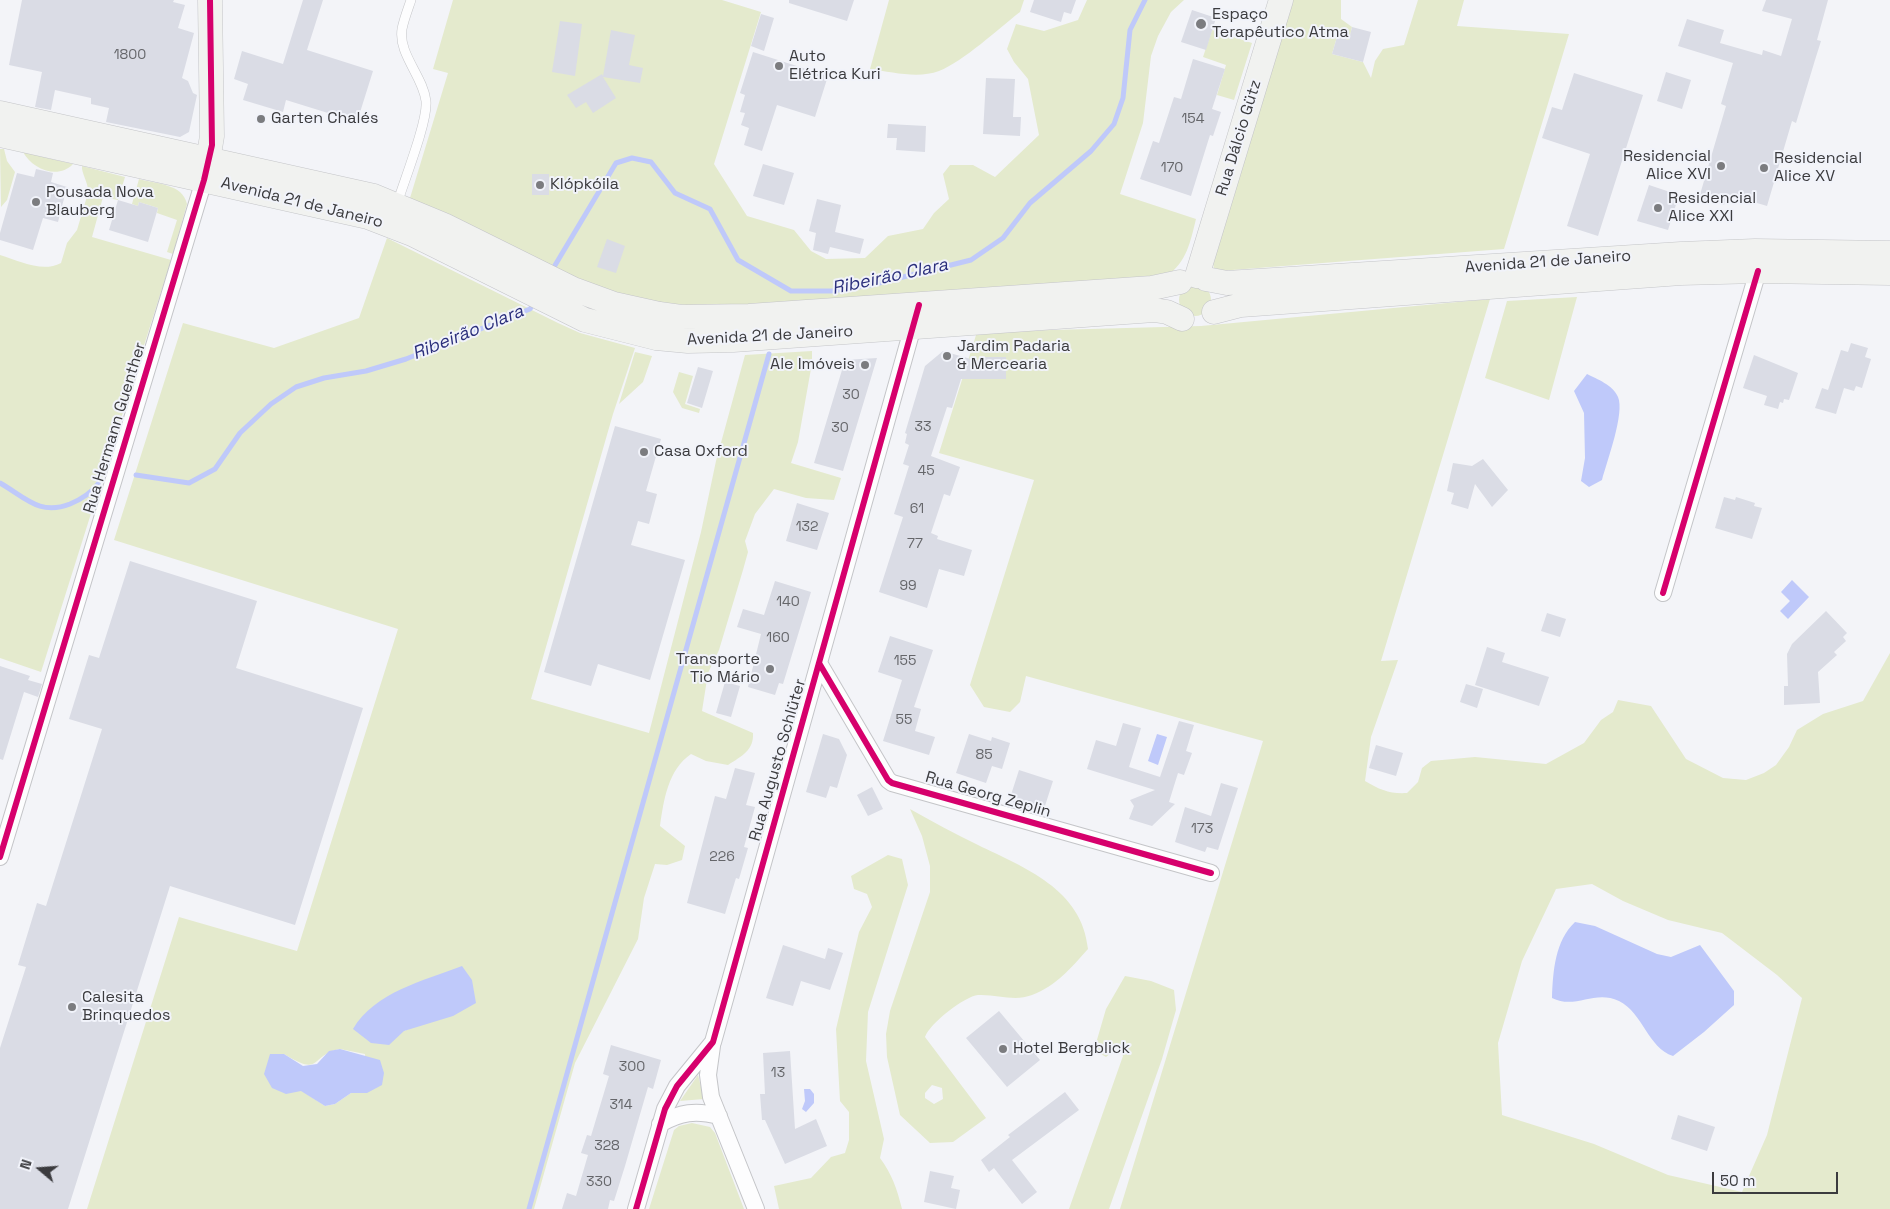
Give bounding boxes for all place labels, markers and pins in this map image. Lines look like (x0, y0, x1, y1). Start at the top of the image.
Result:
place label: Espaço Terapêutico Atma (1212, 5, 1349, 43)
marker: Espaço Terapêutico Atma (1194, 17, 1208, 31)
place label: Auto Elétrica Kuri (789, 47, 881, 85)
marker: Auto Elétrica Kuri (773, 60, 785, 72)
place label: Garten Chalés (271, 109, 378, 129)
marker: Garten Chalés (255, 113, 267, 125)
place label: Residencial Alice XVI (1623, 147, 1711, 185)
place label: Residencial Alice XV (1774, 149, 1862, 187)
marker: Residencial Alice XVI (1715, 160, 1727, 172)
marker: Residencial Alice XV (1758, 162, 1770, 174)
place label: Klópkóila (550, 175, 619, 195)
marker: Klópkóila (534, 179, 546, 191)
place label: Pousada Nova Blauberg (46, 183, 154, 221)
place label: Residencial Alice XXI (1668, 189, 1756, 227)
marker: Pousada Nova Blauberg (30, 196, 42, 208)
marker: Residencial Alice XXI (1652, 202, 1664, 214)
place label: Jardim Padaria & Mercearia (957, 337, 1070, 375)
marker: Jardim Padaria & Mercearia (941, 350, 953, 362)
place label: Ale Imóveis (770, 355, 855, 375)
marker: Ale Imóveis (859, 359, 871, 371)
place label: Casa Oxford (654, 442, 748, 462)
marker: Casa Oxford (638, 446, 650, 458)
place label: Transporte Tio Mário (676, 650, 760, 688)
marker: Transporte Tio Mário (764, 663, 776, 675)
place label: Calesita Brinquedos (82, 988, 171, 1026)
marker: Calesita Brinquedos (66, 1001, 78, 1013)
place label: Hotel Bergblick (1013, 1039, 1130, 1059)
marker: Hotel Bergblick (997, 1043, 1009, 1055)

